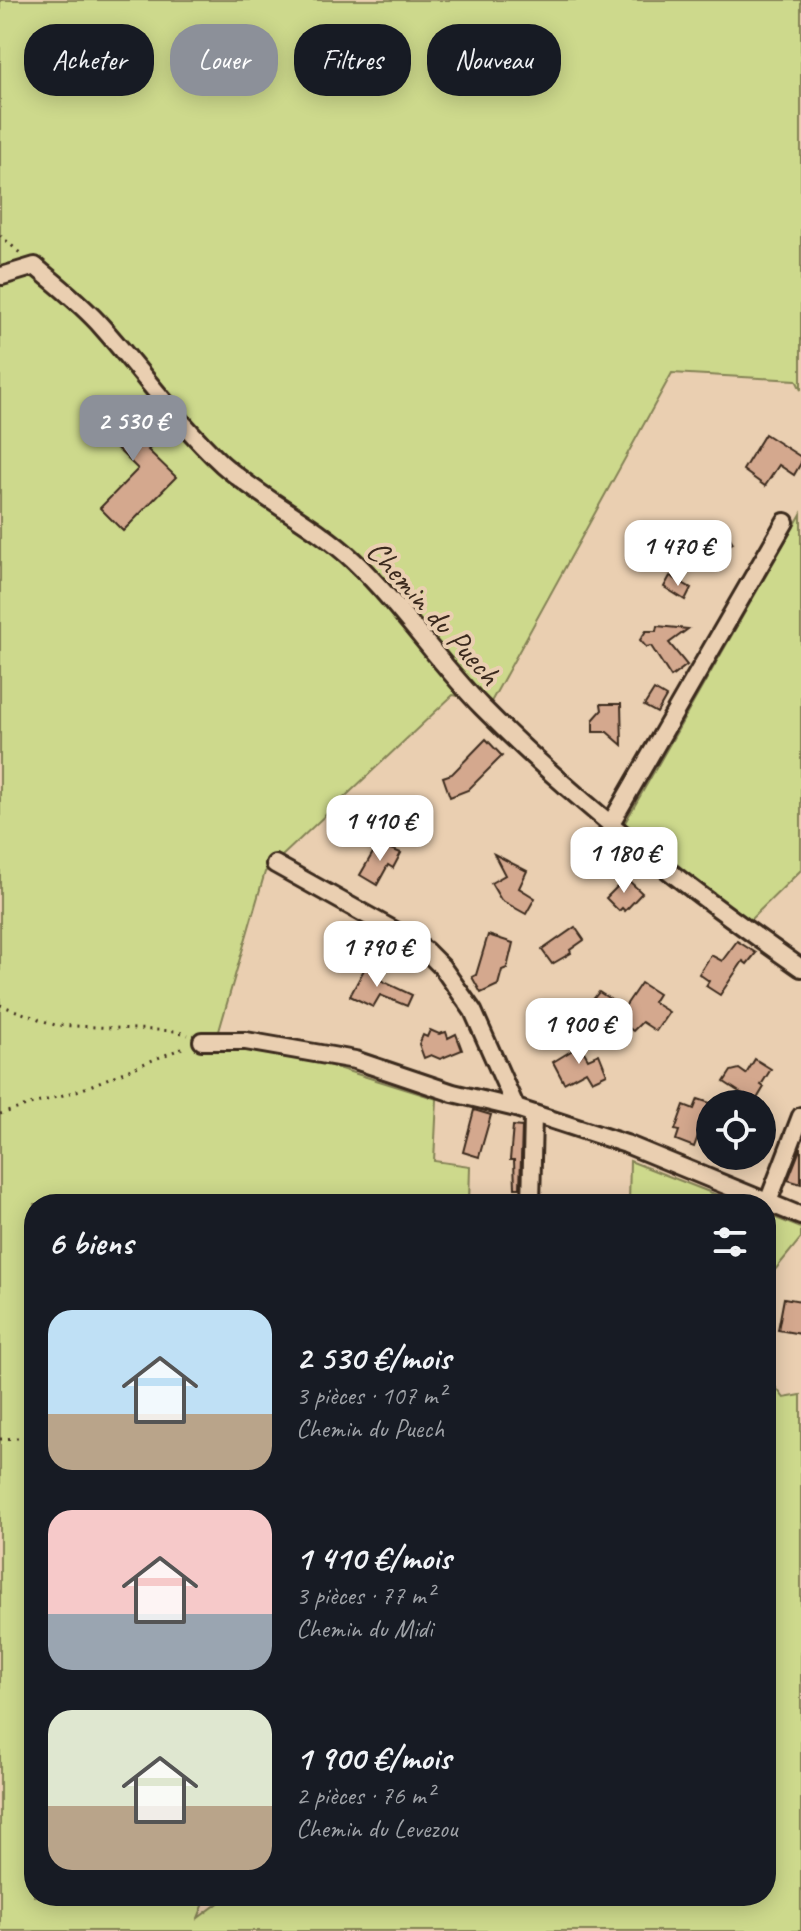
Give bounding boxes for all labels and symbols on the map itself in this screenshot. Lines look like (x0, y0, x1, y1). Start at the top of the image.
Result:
pin: 2 530 € (59, 395, 207, 463)
pin: 1 470 € (604, 520, 752, 588)
street label: Chemin du Puech (357, 531, 510, 694)
pin: 1 410 € (306, 795, 454, 863)
pin: 1 180 € (550, 827, 698, 895)
pin: 1 790 € (303, 921, 451, 989)
pin: 1 900 € (505, 998, 653, 1066)

